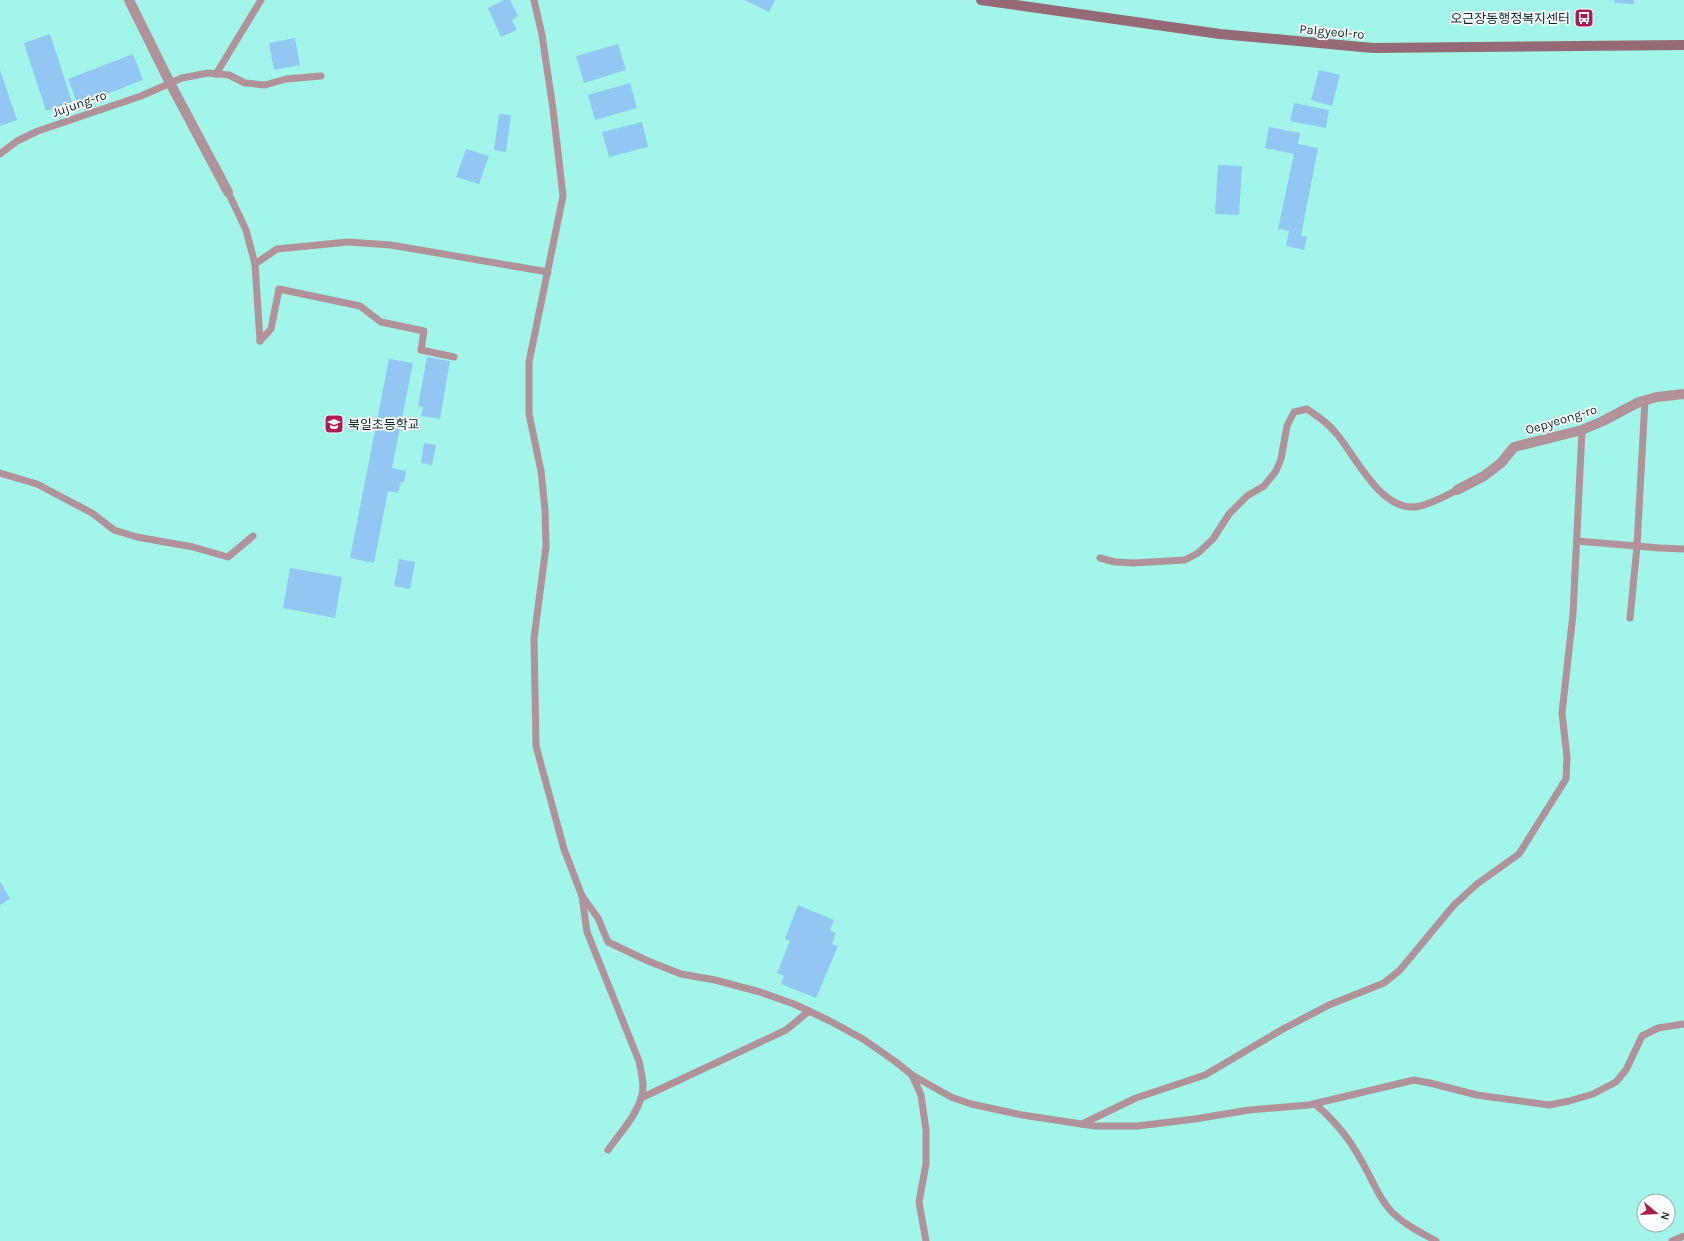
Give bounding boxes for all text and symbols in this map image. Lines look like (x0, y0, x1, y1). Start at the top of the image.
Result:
bus stop icon: 오근장동행정복지센터 (1573, 7, 1595, 29)
place label: 오근장동행정복지센터 (1450, 11, 1570, 26)
street label: Palgyeol-ro (1299, 21, 1365, 42)
street label: Jujung-ro (50, 87, 108, 120)
street label: Oepyeong-ro (1524, 401, 1599, 437)
school or university icon: 북일초등학교 (323, 413, 345, 435)
place label: 북일초등학교 (348, 417, 420, 432)
north arrow (1636, 1193, 1676, 1233)
text: N (1658, 1210, 1672, 1222)

